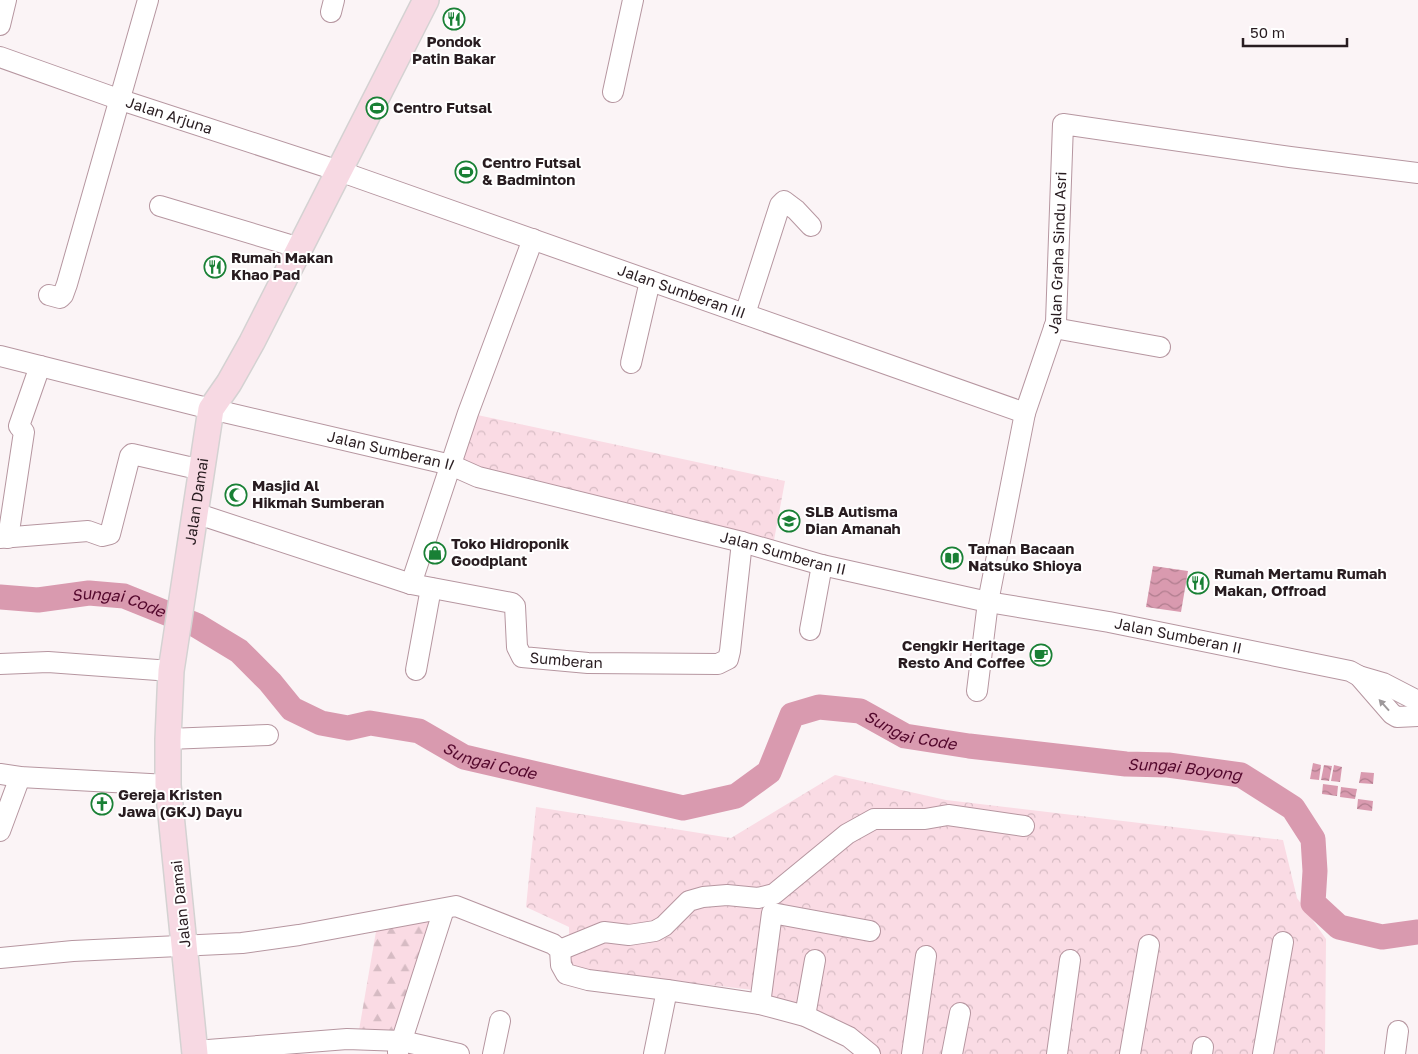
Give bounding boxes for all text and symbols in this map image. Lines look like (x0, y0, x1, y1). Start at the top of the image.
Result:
restaurant icon: Pondok Patin Bakar (442, 7, 466, 31)
scale bar (1243, 15, 1347, 47)
text: 50 m (1250, 23, 1285, 41)
place label: Pondok Patin Bakar (412, 32, 496, 67)
street label: Jalan Arjuna (124, 92, 215, 137)
sports icon: Centro Futsal (365, 96, 389, 120)
place label: Centro Futsal (393, 98, 492, 116)
place label: Centro Futsal & Badminton (482, 153, 581, 188)
sports icon: Centro Futsal & Badminton (454, 160, 478, 184)
street label: Jalan Graha Sindu Asri (1043, 171, 1069, 335)
place label: Rumah Makan Khao Pad (231, 248, 333, 283)
restaurant icon: Rumah Makan Khao Pad (203, 255, 227, 279)
street label: Jalan Sumberan III (616, 260, 748, 322)
street label: Jalan Sumberan II (326, 426, 458, 473)
street label: Jalan Damai (180, 456, 211, 546)
place label: Masjid Al Hikmah Sumberan (252, 476, 384, 511)
mosque icon: Masjid Al Hikmah Sumberan (224, 483, 248, 507)
place label: SLB Autisma Dian Amanah (805, 502, 901, 537)
school or university icon: SLB Autisma Dian Amanah (777, 509, 801, 533)
street label: Jalan Sumberan II (718, 527, 848, 578)
place label: Toko Hidroponik Goodplant (451, 534, 569, 569)
place label: Taman Bacaan Natsuko Shioya (968, 539, 1082, 574)
shop icon: Toko Hidroponik Goodplant (423, 541, 447, 565)
library icon: Taman Bacaan Natsuko Shioya (940, 546, 964, 570)
place label: Rumah Mertamu Rumah Makan, Offroad (1214, 564, 1387, 599)
restaurant icon: Rumah Mertamu Rumah Makan, Offroad (1186, 571, 1210, 595)
water label: Sungai Code (70, 583, 170, 622)
street label: Jalan Sumberan II (1113, 613, 1244, 657)
place label: Cengkir Heritage Resto And Coffee (898, 636, 1025, 671)
cafe icon: Cengkir Heritage Resto And Coffee (1029, 643, 1053, 667)
street label: Sumberan (529, 648, 603, 671)
one-way arrow (1378, 700, 1390, 712)
water label: Sungai Code (861, 706, 960, 754)
water label: Sungai Code (440, 737, 540, 784)
water label: Sungai Boyong (1127, 754, 1244, 785)
place label: Gereja Kristen Jawa (GKJ) Dayu (118, 785, 242, 820)
church icon: Gereja Kristen Jawa (GKJ) Dayu (90, 792, 114, 816)
street label: Jalan Damai (166, 860, 194, 949)

